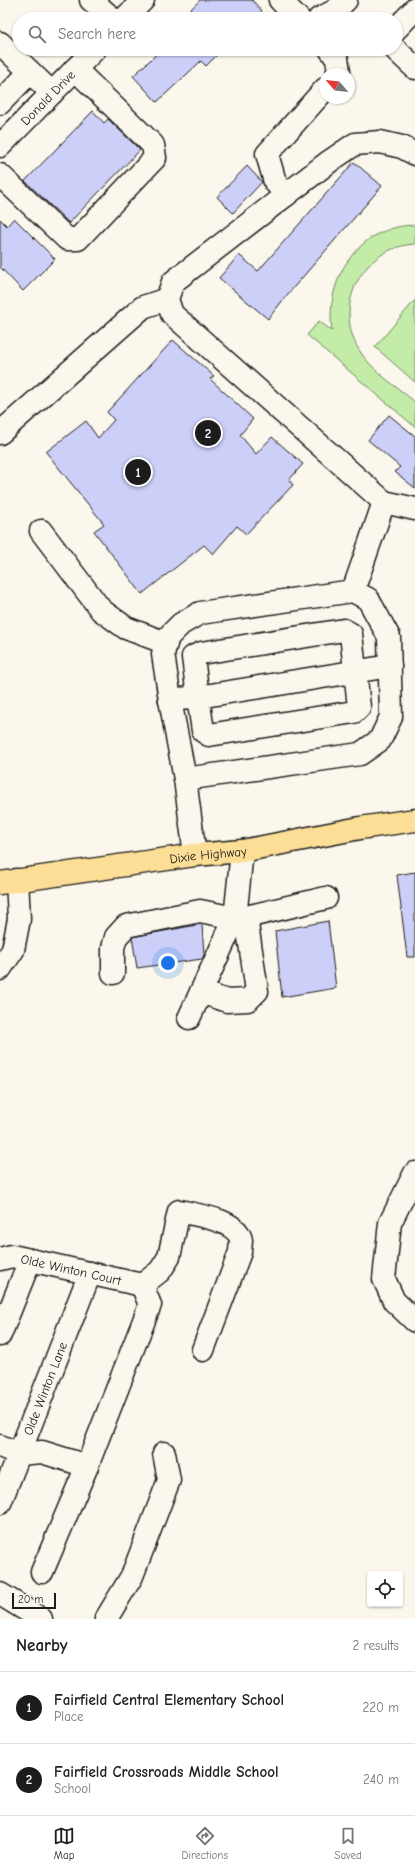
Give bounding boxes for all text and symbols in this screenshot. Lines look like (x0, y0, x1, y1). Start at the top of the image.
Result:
search box (12, 12, 403, 56)
icon: search (26, 23, 48, 45)
text: Search here (58, 25, 136, 43)
street label: Donald Drive (18, 67, 79, 128)
north arrow (319, 68, 355, 104)
pin: 2 (195, 418, 221, 448)
pin: 1 (125, 457, 151, 487)
street label: Dixie Highway (169, 843, 248, 867)
your location (158, 953, 178, 973)
street label: Olde Winton Court (19, 1251, 124, 1288)
street label: Olde Winton Lane (20, 1339, 70, 1437)
map controls (367, 1571, 403, 1607)
button: locate (367, 1571, 403, 1607)
scale bar (12, 1591, 56, 1610)
text: 20 m (18, 1593, 43, 1606)
text: Nearby (16, 1636, 67, 1655)
text: 2 results (352, 1638, 399, 1653)
text: Fairfield Central Elementary School (54, 1691, 284, 1709)
text: 1 (26, 1700, 32, 1715)
text: 220 m (362, 1700, 399, 1715)
text: Place (54, 1709, 84, 1724)
text: Fairfield Crossroads Middle School (54, 1763, 279, 1781)
text: 2 (26, 1772, 32, 1787)
text: 240 m (363, 1772, 399, 1787)
text: School (54, 1781, 91, 1796)
tab: Map (53, 1825, 75, 1862)
tab: Directions (181, 1825, 228, 1862)
tab: Saved (334, 1825, 362, 1862)

